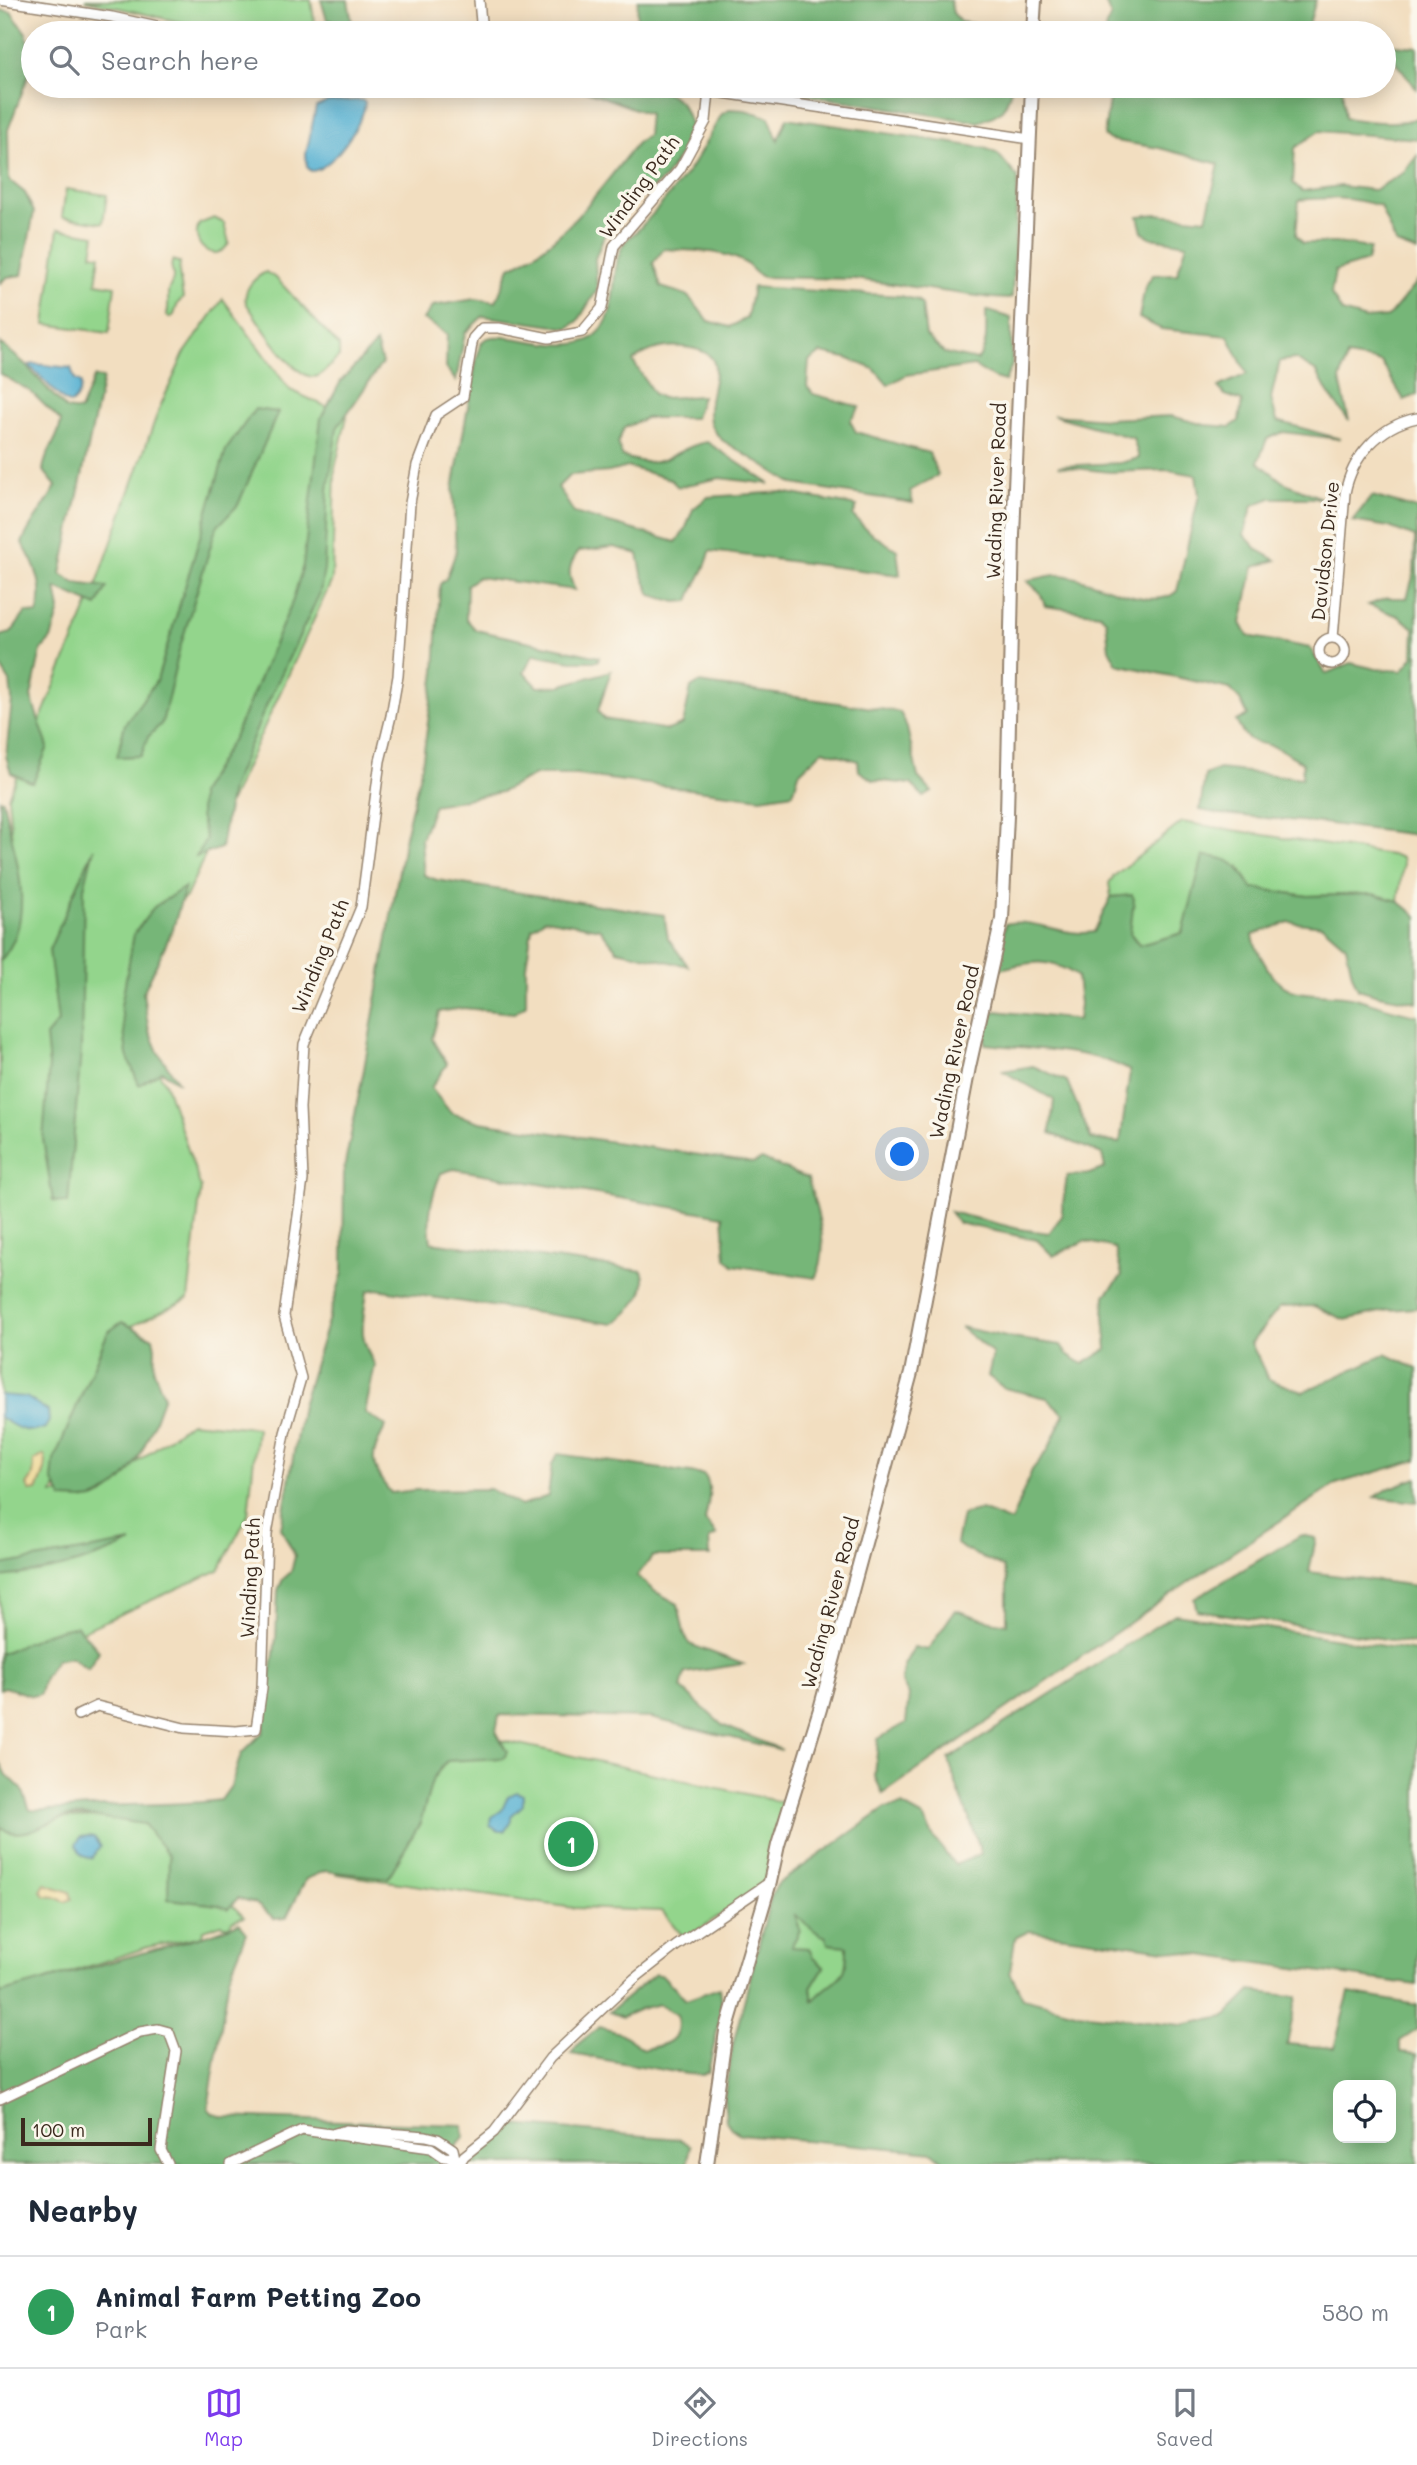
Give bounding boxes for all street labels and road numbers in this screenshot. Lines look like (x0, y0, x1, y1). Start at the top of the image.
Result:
street label: Winding Path (593, 130, 684, 243)
street label: Wading River Road (980, 402, 1011, 580)
street label: Davidson Drive (1305, 480, 1344, 622)
street label: Winding Path (285, 895, 354, 1017)
street label: Wading River Road (923, 963, 984, 1141)
street label: Wading River Road (795, 1514, 864, 1691)
street label: Winding Path (234, 1517, 265, 1639)

